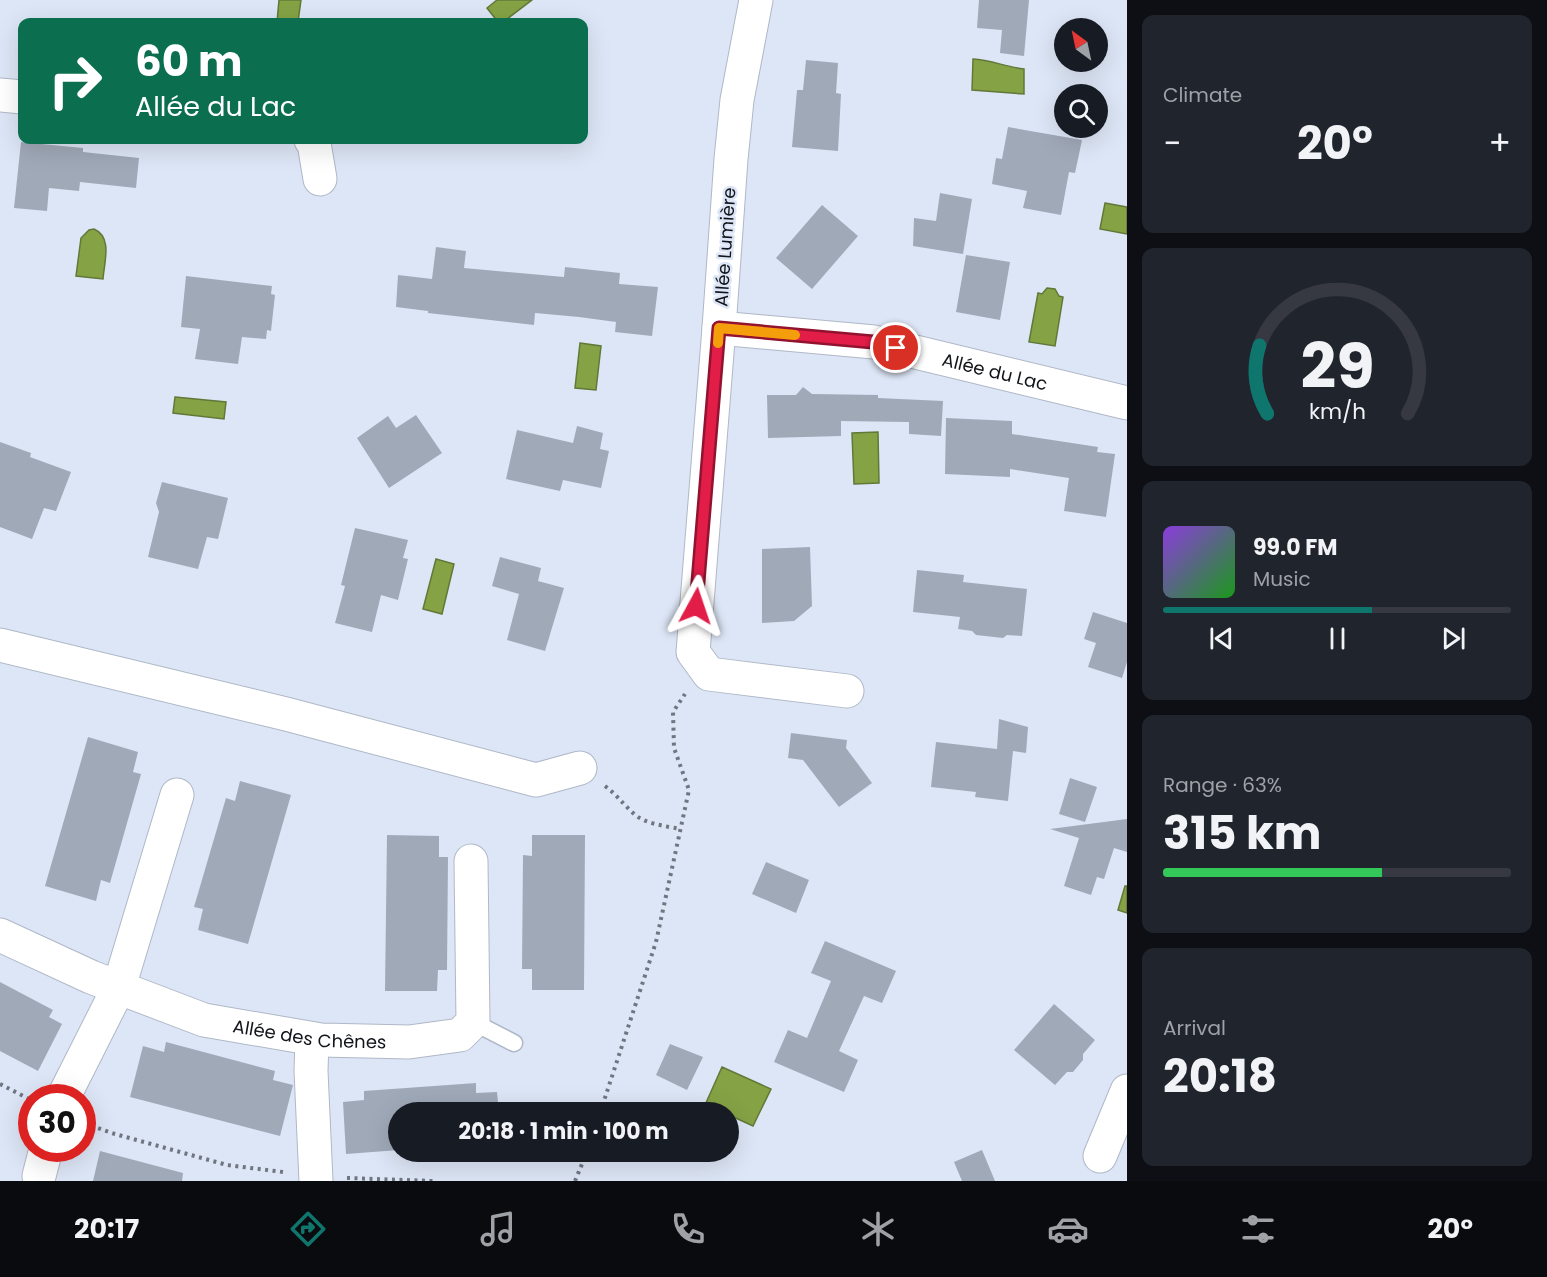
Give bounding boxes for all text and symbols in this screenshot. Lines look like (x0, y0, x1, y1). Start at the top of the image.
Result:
north arrow (1054, 18, 1108, 72)
map controls (1054, 18, 1108, 138)
text: 60 m (135, 32, 243, 91)
icon: right (36, 42, 114, 120)
text: Climate (1163, 81, 1242, 109)
button: search (1054, 84, 1108, 138)
text: Allée du Lac (135, 88, 296, 125)
text: 20° (1297, 112, 1373, 175)
text: − (1163, 120, 1181, 167)
text: + (1488, 120, 1511, 167)
street label: Allée Lumière (708, 187, 742, 307)
pin (870, 322, 921, 373)
text: 29 (1300, 322, 1374, 410)
icon: arrive (879, 331, 912, 364)
street label: Allée du Lac (940, 346, 1050, 396)
text: km/h (1308, 397, 1366, 428)
text: 99.0 FM (1253, 532, 1338, 563)
text: Music (1253, 565, 1311, 593)
position arrow (664, 574, 728, 638)
icon: previous (1205, 622, 1238, 655)
icon: pause (1321, 622, 1354, 655)
icon: next (1437, 622, 1470, 655)
text: Range · 63% (1163, 771, 1282, 799)
text: 315 km (1163, 802, 1321, 865)
street label: Allée des Chênes (231, 1013, 387, 1054)
text: Arrival (1163, 1014, 1226, 1042)
text: 20:18 (1163, 1045, 1277, 1108)
speed limit sign: 30 (18, 1084, 96, 1162)
text: 20:18 · 1 min · 100 m (459, 1116, 668, 1147)
icon: directions (287, 1208, 329, 1250)
icon: music (477, 1208, 519, 1250)
icon: phone (667, 1208, 709, 1250)
icon: climate (857, 1208, 899, 1250)
icon: car (1047, 1208, 1089, 1250)
icon: filters (1237, 1208, 1279, 1250)
text: 20:17 (74, 1210, 139, 1247)
text: 20° (1427, 1210, 1473, 1247)

